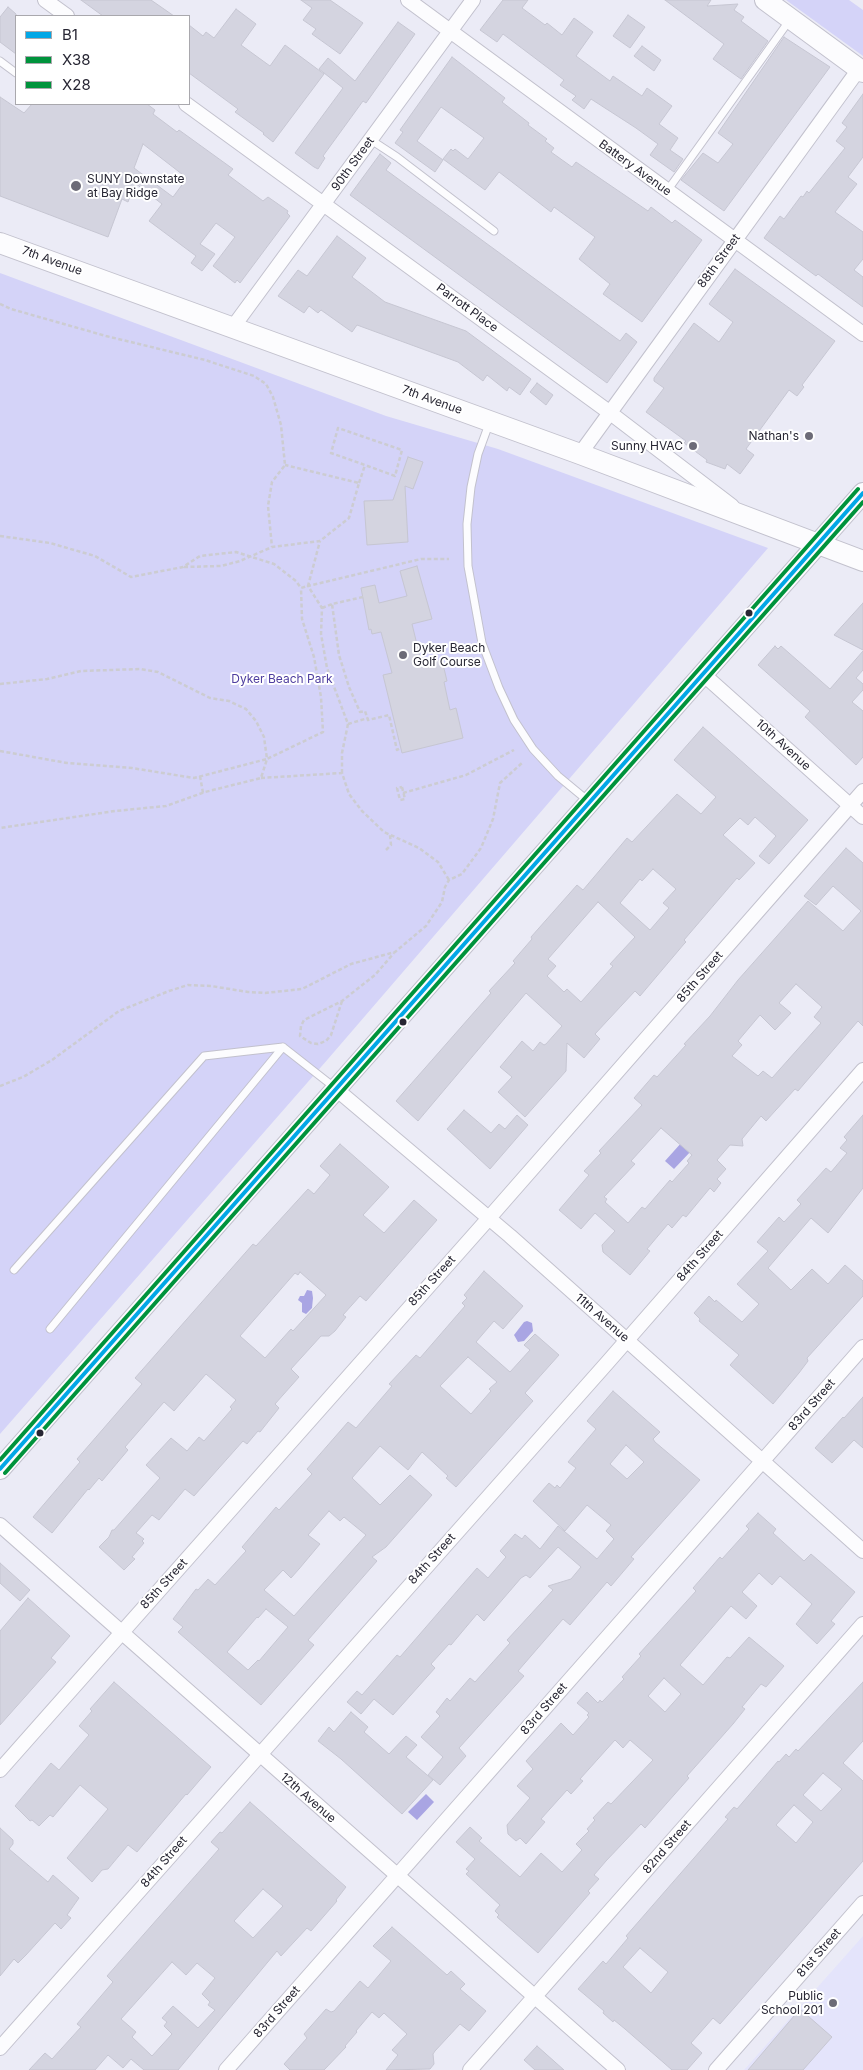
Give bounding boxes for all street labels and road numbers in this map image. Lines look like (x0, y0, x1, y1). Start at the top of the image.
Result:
street label: 90th Street (329, 134, 377, 194)
street label: Battery Avenue (596, 137, 674, 199)
street label: 88th Street (695, 231, 743, 291)
street label: 7th Avenue (20, 243, 84, 279)
street label: Parrott Place (433, 281, 501, 335)
street label: 7th Avenue (400, 382, 464, 418)
street label: 10th Avenue (752, 717, 814, 773)
street label: 85th Street (674, 949, 726, 1005)
street label: 84th Street (674, 1227, 726, 1285)
street label: 85th Street (406, 1253, 458, 1309)
street label: 11th Avenue (572, 1291, 632, 1345)
street label: 83rd Street (786, 1376, 838, 1434)
street label: 84th Street (405, 1531, 459, 1587)
street label: 85th Street (138, 1556, 190, 1612)
street label: 83rd Street (518, 1680, 570, 1738)
street label: 12th Avenue (277, 1770, 339, 1826)
street label: 82nd Street (640, 1817, 694, 1877)
street label: 84th Street (138, 1833, 190, 1891)
street label: 81st Street (794, 1926, 844, 1980)
street label: 83rd Street (251, 1983, 303, 2041)

